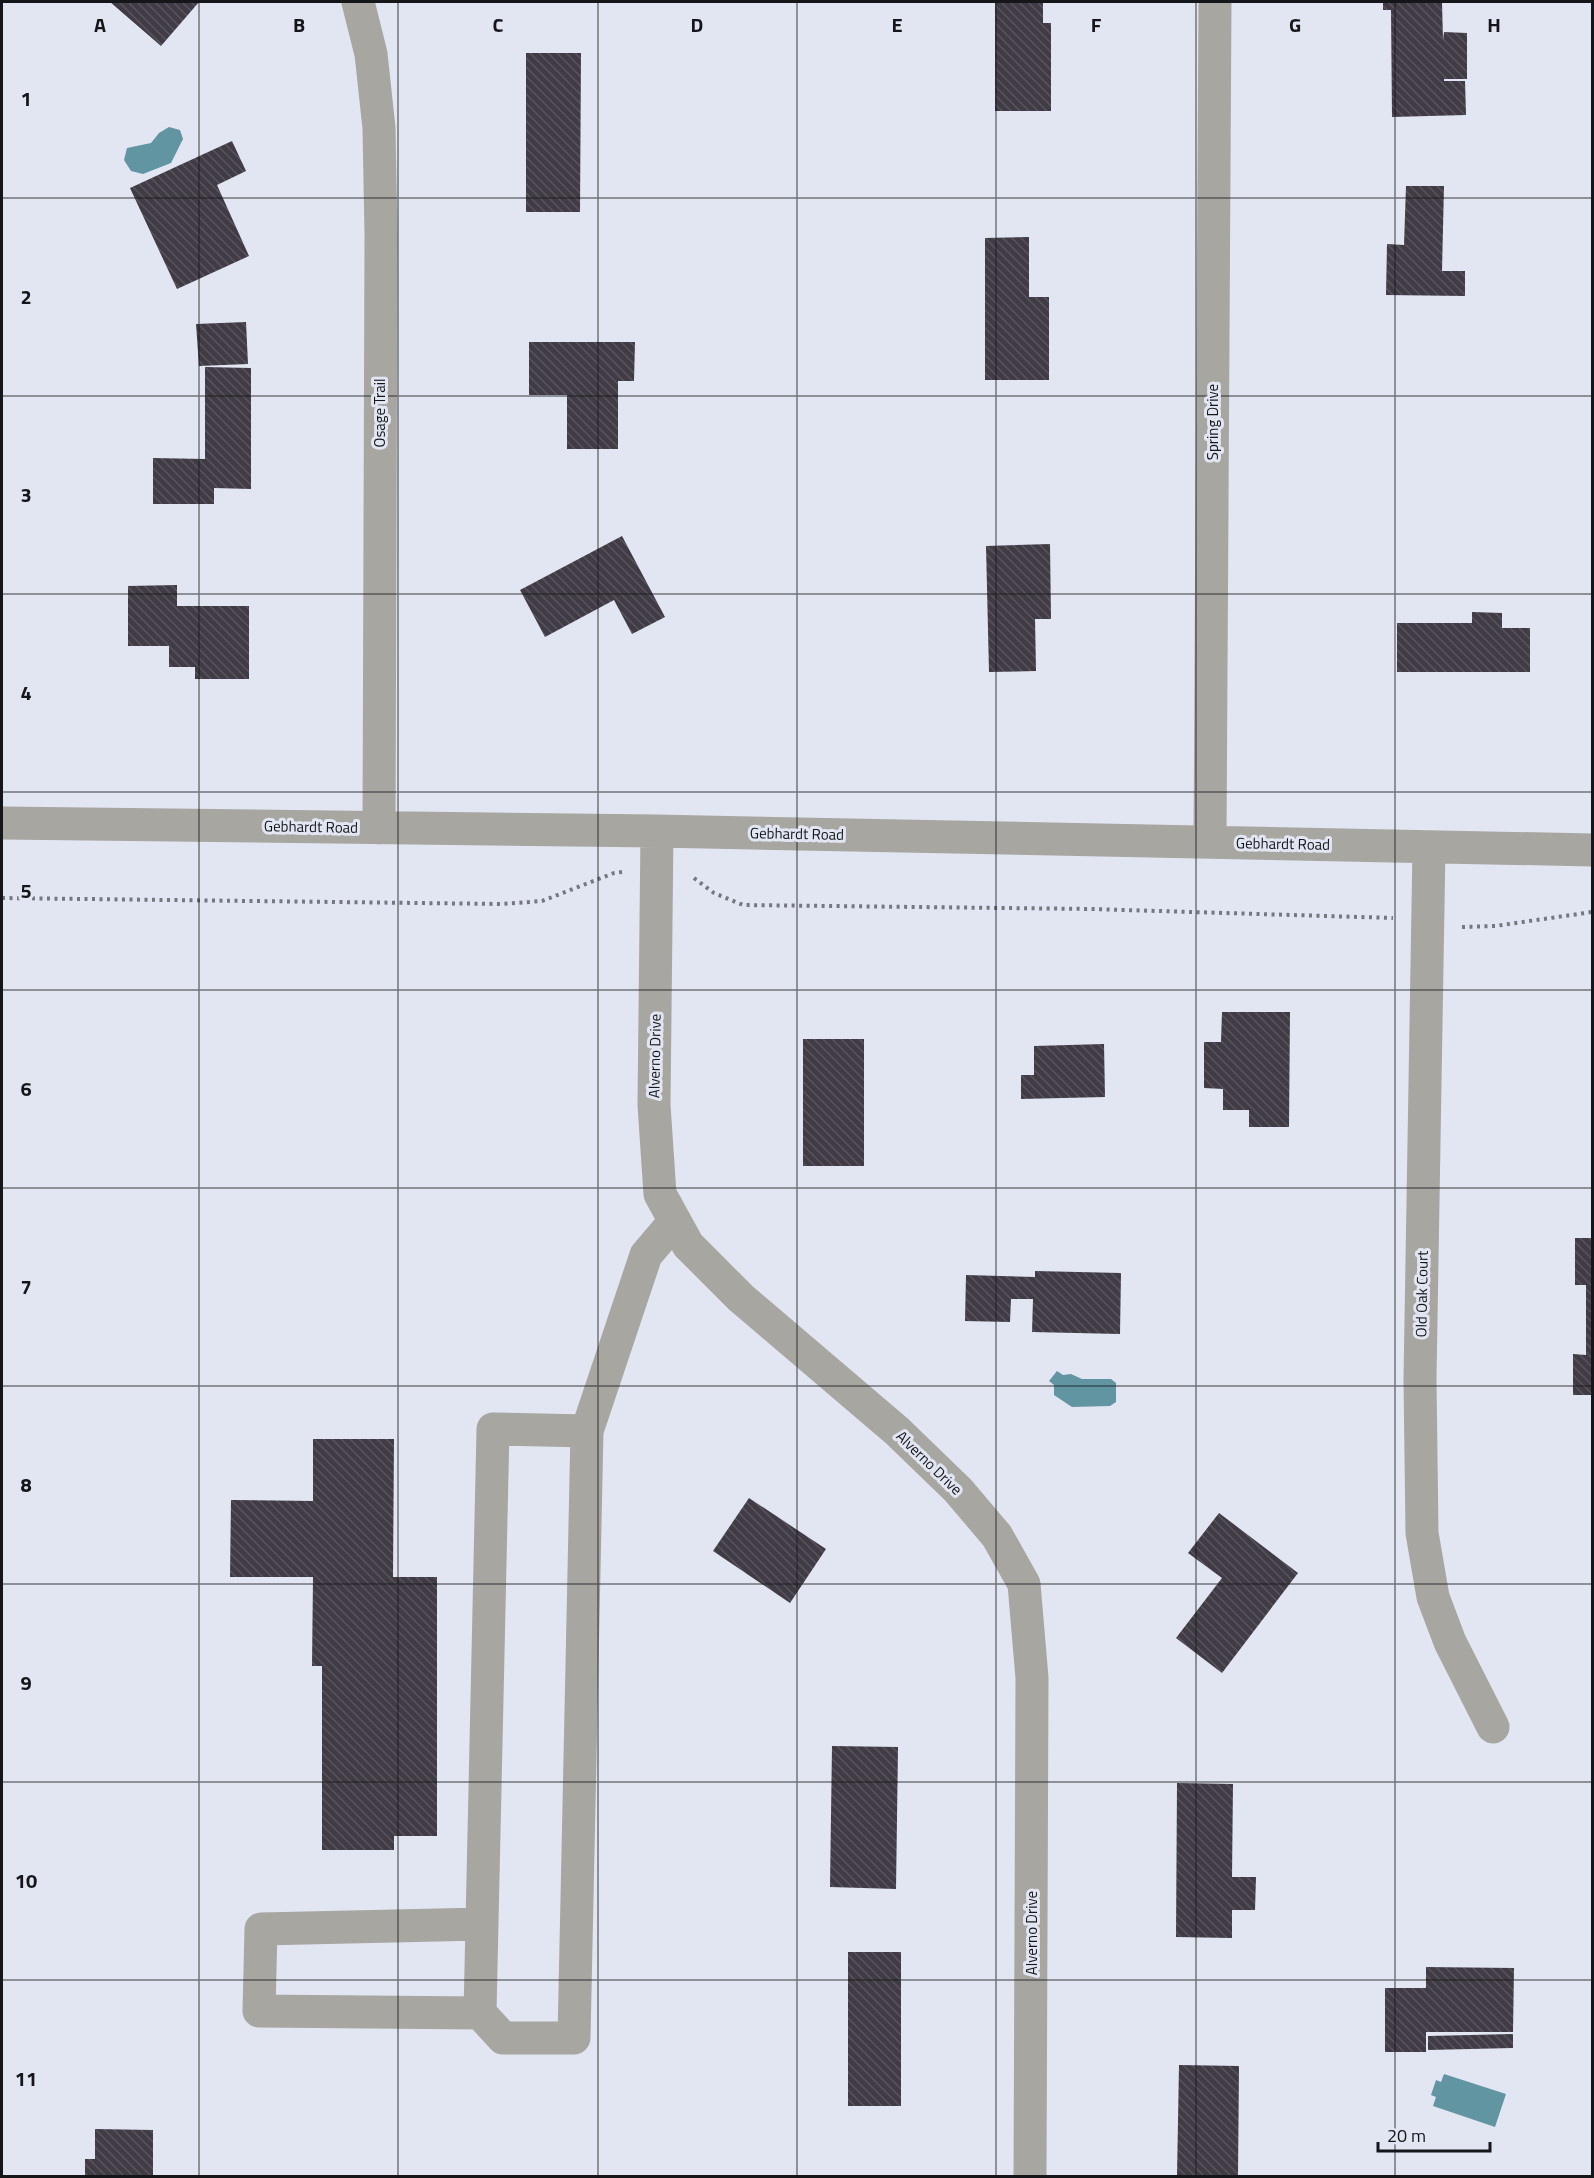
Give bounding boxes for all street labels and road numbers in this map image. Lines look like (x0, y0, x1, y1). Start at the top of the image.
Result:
street label: Osage Trail (368, 378, 391, 448)
street label: Spring Drive (1201, 384, 1224, 460)
street label: Gebhardt Road (264, 814, 358, 839)
street label: Gebhardt Road (750, 821, 844, 846)
street label: Gebhardt Road (1236, 831, 1330, 856)
street label: Alverno Drive (642, 1014, 667, 1098)
street label: Old Oak Court (1409, 1250, 1434, 1338)
street label: Alverno Drive (891, 1425, 968, 1500)
street label: Alverno Drive (1020, 1891, 1043, 1975)

